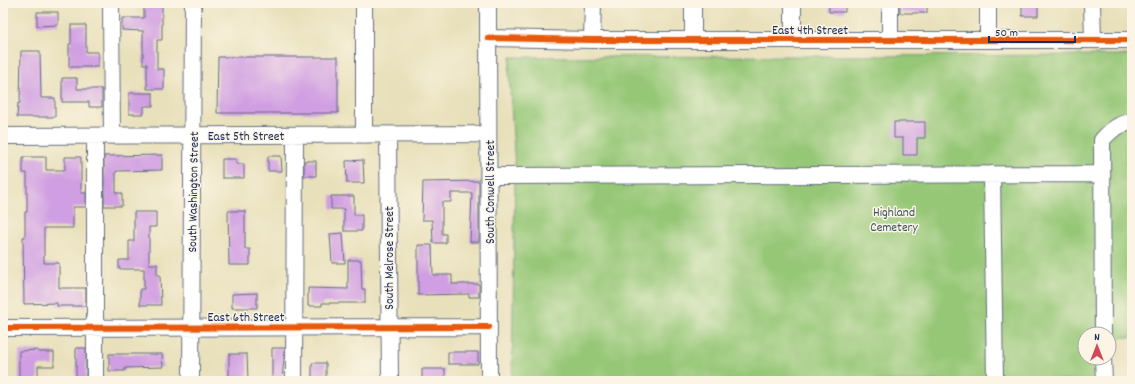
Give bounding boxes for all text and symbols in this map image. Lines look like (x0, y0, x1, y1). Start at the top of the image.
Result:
scale bar (989, 18, 1075, 44)
street label: East 4th Street (772, 22, 848, 41)
text: 50 m (995, 25, 1018, 42)
street label: East 5th Street (208, 128, 284, 147)
street label: South Washington Street (184, 131, 205, 253)
street label: South Conwell Street (482, 140, 501, 244)
park label: Highland Cemetery (870, 204, 918, 238)
street label: South Melrose Street (381, 206, 400, 310)
street label: East 6th Street (208, 309, 285, 328)
north arrow (1077, 326, 1117, 366)
text: N (1094, 330, 1100, 346)

